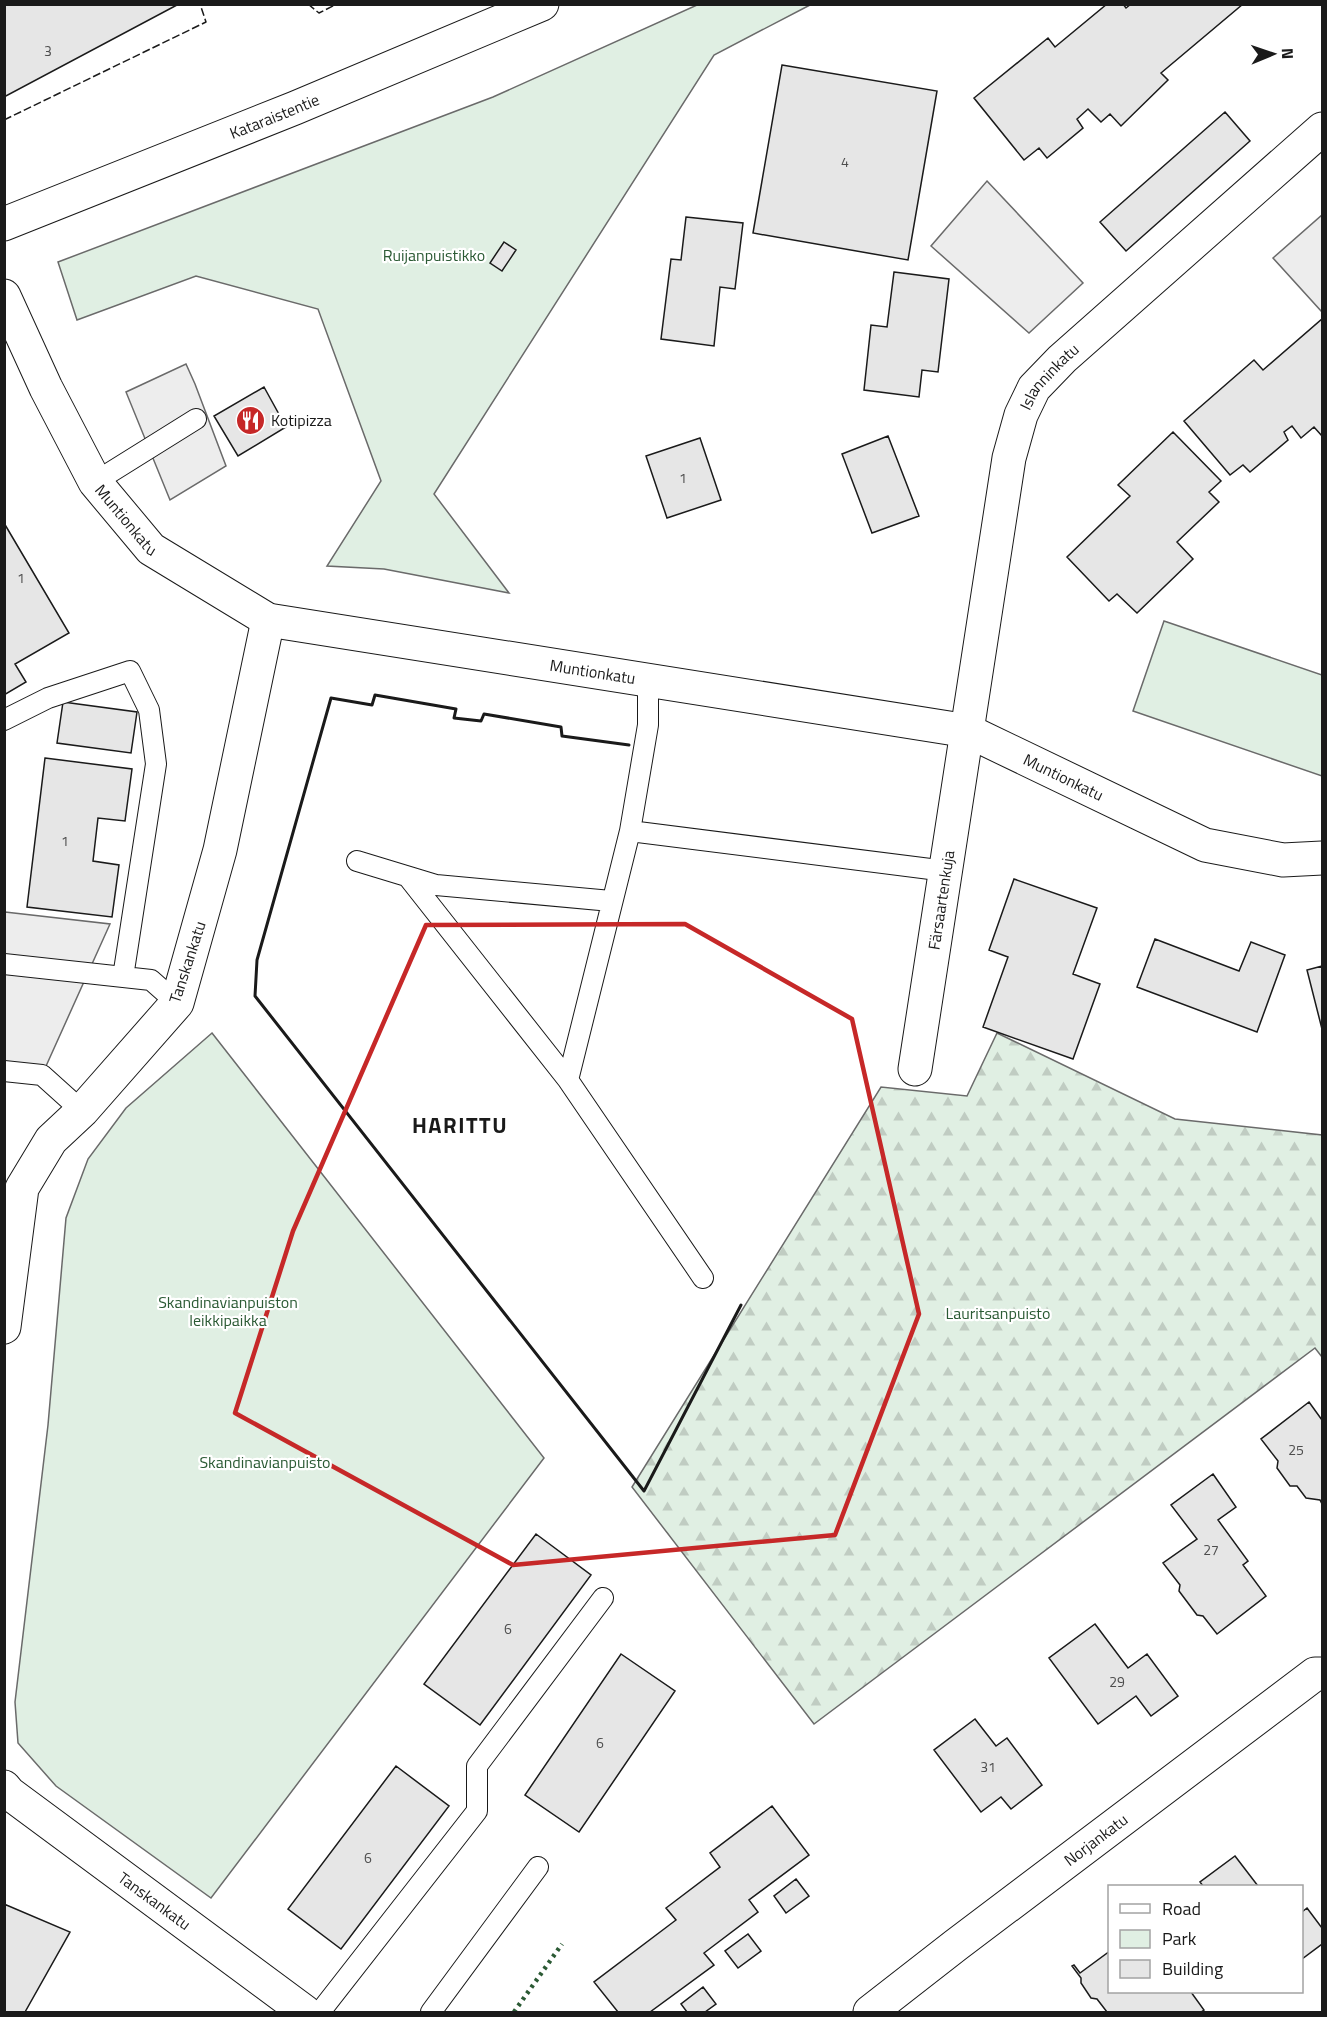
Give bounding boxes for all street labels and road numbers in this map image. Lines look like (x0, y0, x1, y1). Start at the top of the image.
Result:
street label: Kataraistentie (226, 87, 323, 145)
street label: Islanninkatu (1013, 337, 1084, 414)
street label: Muntionkatu (89, 479, 161, 562)
street label: Muntionkatu (548, 653, 637, 690)
street label: Muntionkatu (1019, 747, 1108, 806)
street label: Färsaartenkuja (921, 848, 961, 952)
street label: Tanskankatu (162, 918, 212, 1006)
street label: Norjankatu (1059, 1808, 1133, 1872)
street label: Tanskankatu (113, 1866, 196, 1936)

